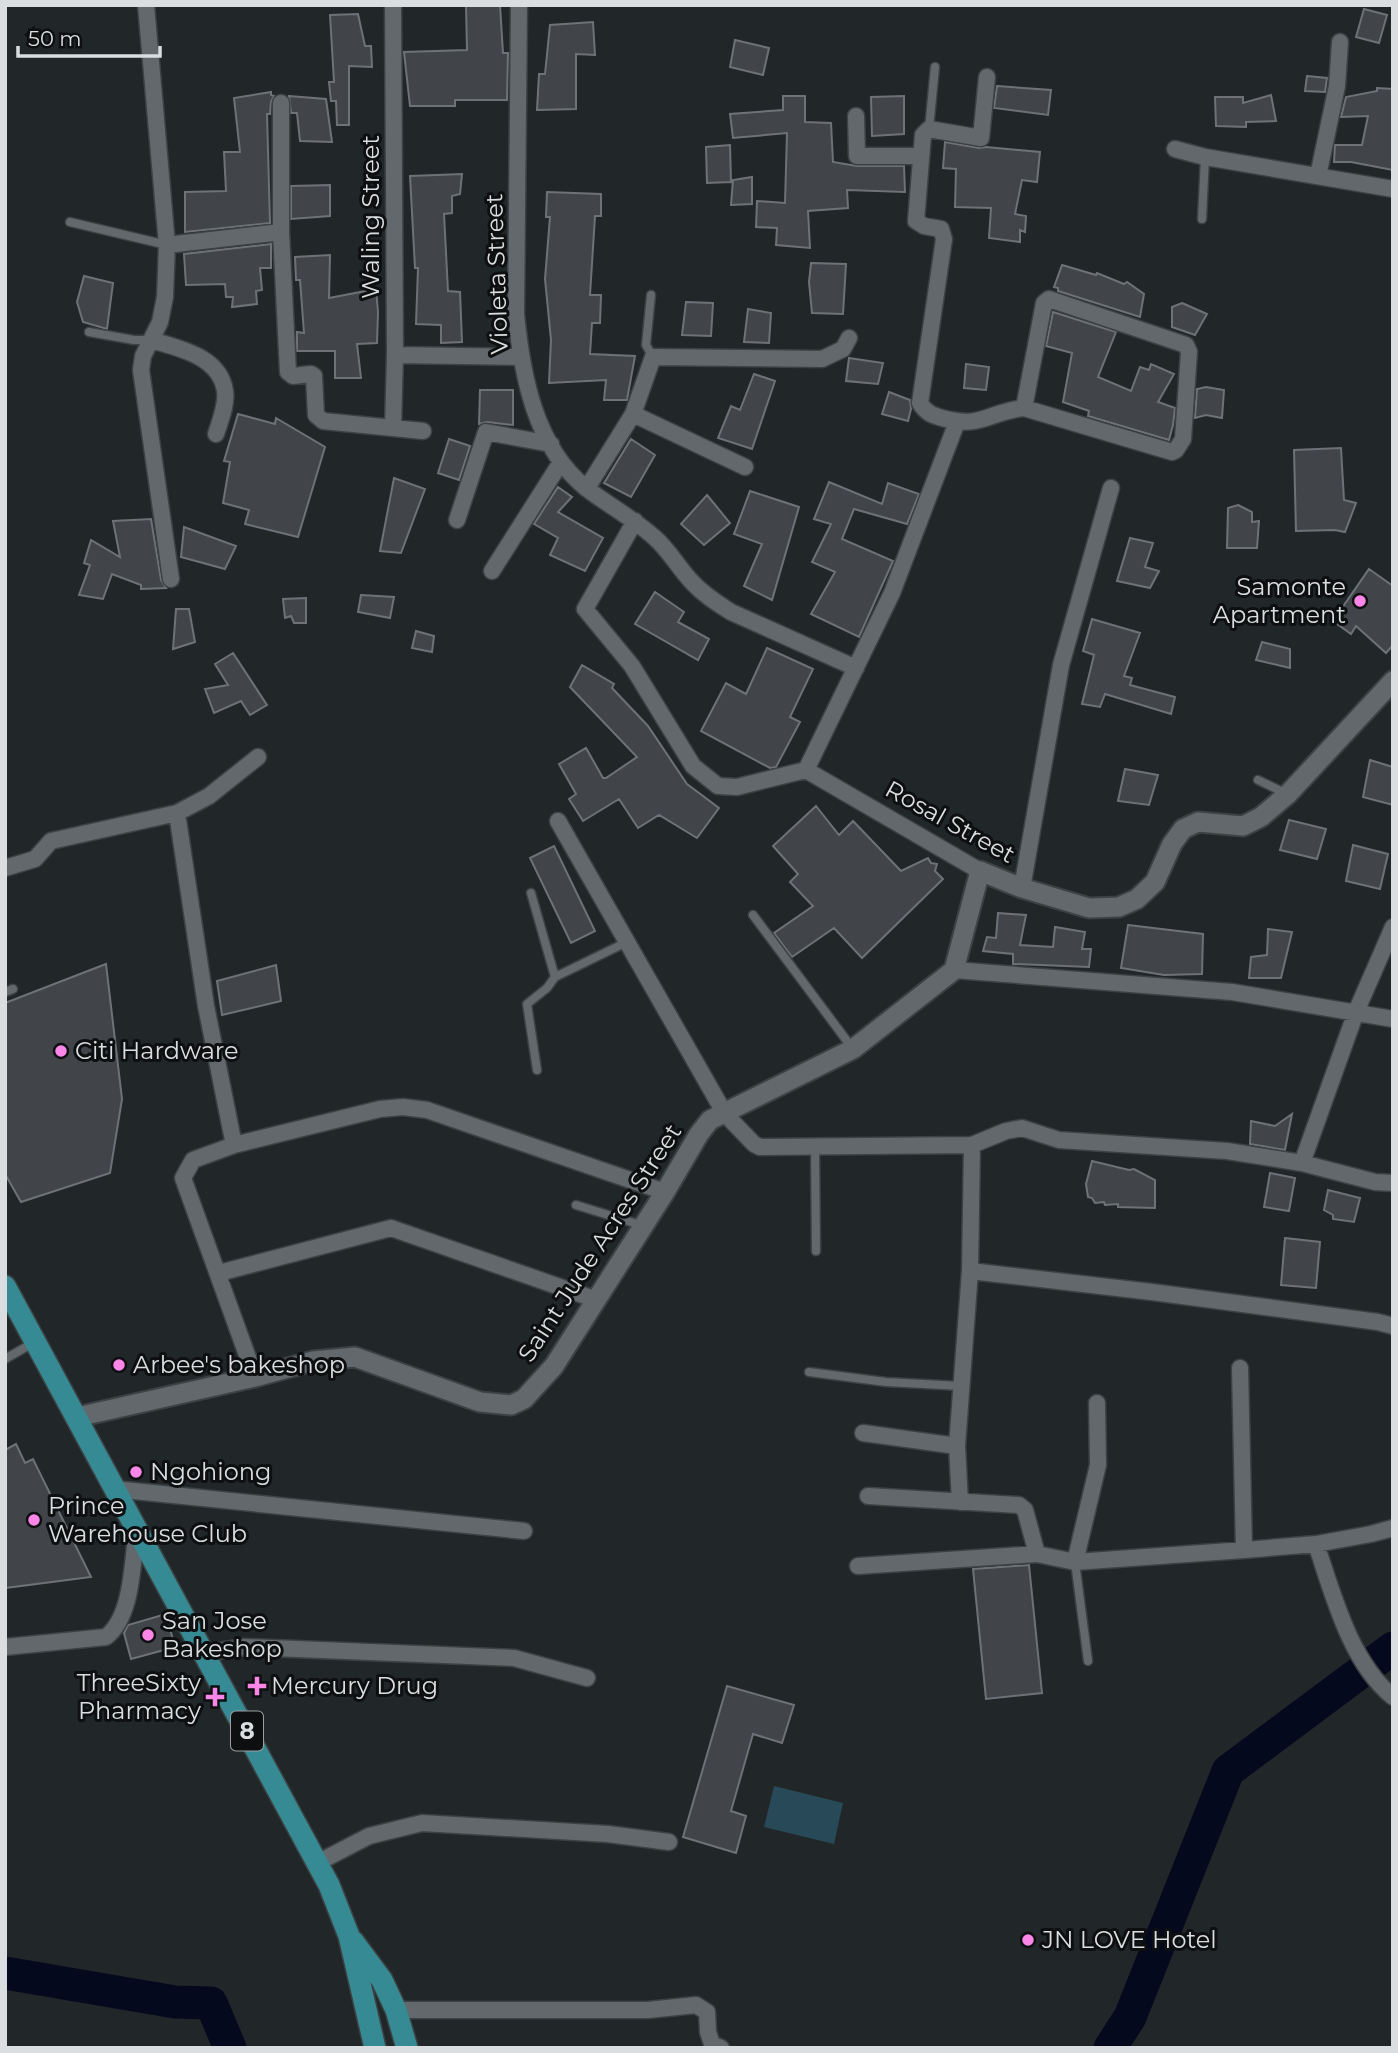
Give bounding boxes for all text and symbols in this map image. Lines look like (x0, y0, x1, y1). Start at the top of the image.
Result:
scale bar (18, 14, 159, 58)
text: 50 m (28, 26, 82, 51)
street label: Waling Street (356, 135, 385, 299)
street label: Violeta Street (479, 193, 514, 355)
place label: Samonte Apartment (1213, 572, 1346, 629)
marker: Samonte Apartment (1352, 593, 1368, 609)
street label: Rosal Street (880, 774, 1020, 869)
place label: Citi Hardware (75, 1036, 239, 1065)
marker: Citi Hardware (53, 1043, 69, 1059)
street label: Saint Jude Acres Street (512, 1118, 688, 1367)
place label: Arbee's bakeshop (133, 1350, 345, 1379)
marker: Arbee's bakeshop (111, 1357, 127, 1373)
place label: Ngohiong (150, 1457, 271, 1486)
marker: Ngohiong (128, 1464, 144, 1480)
place label: Prince Warehouse Club (48, 1491, 247, 1548)
marker: Prince Warehouse Club (26, 1512, 42, 1528)
place label: San Jose Bakeshop (162, 1606, 282, 1663)
marker: San Jose Bakeshop (140, 1627, 156, 1643)
place label: ThreeSixty Pharmacy (77, 1668, 201, 1725)
place label: Mercury Drug (271, 1671, 438, 1700)
marker: Mercury Drug (249, 1678, 265, 1694)
marker: ThreeSixty Pharmacy (207, 1689, 223, 1705)
road number: 8 (231, 1712, 263, 1750)
place label: JN LOVE Hotel (1041, 1925, 1217, 1954)
marker: JN LOVE Hotel (1020, 1932, 1036, 1948)

